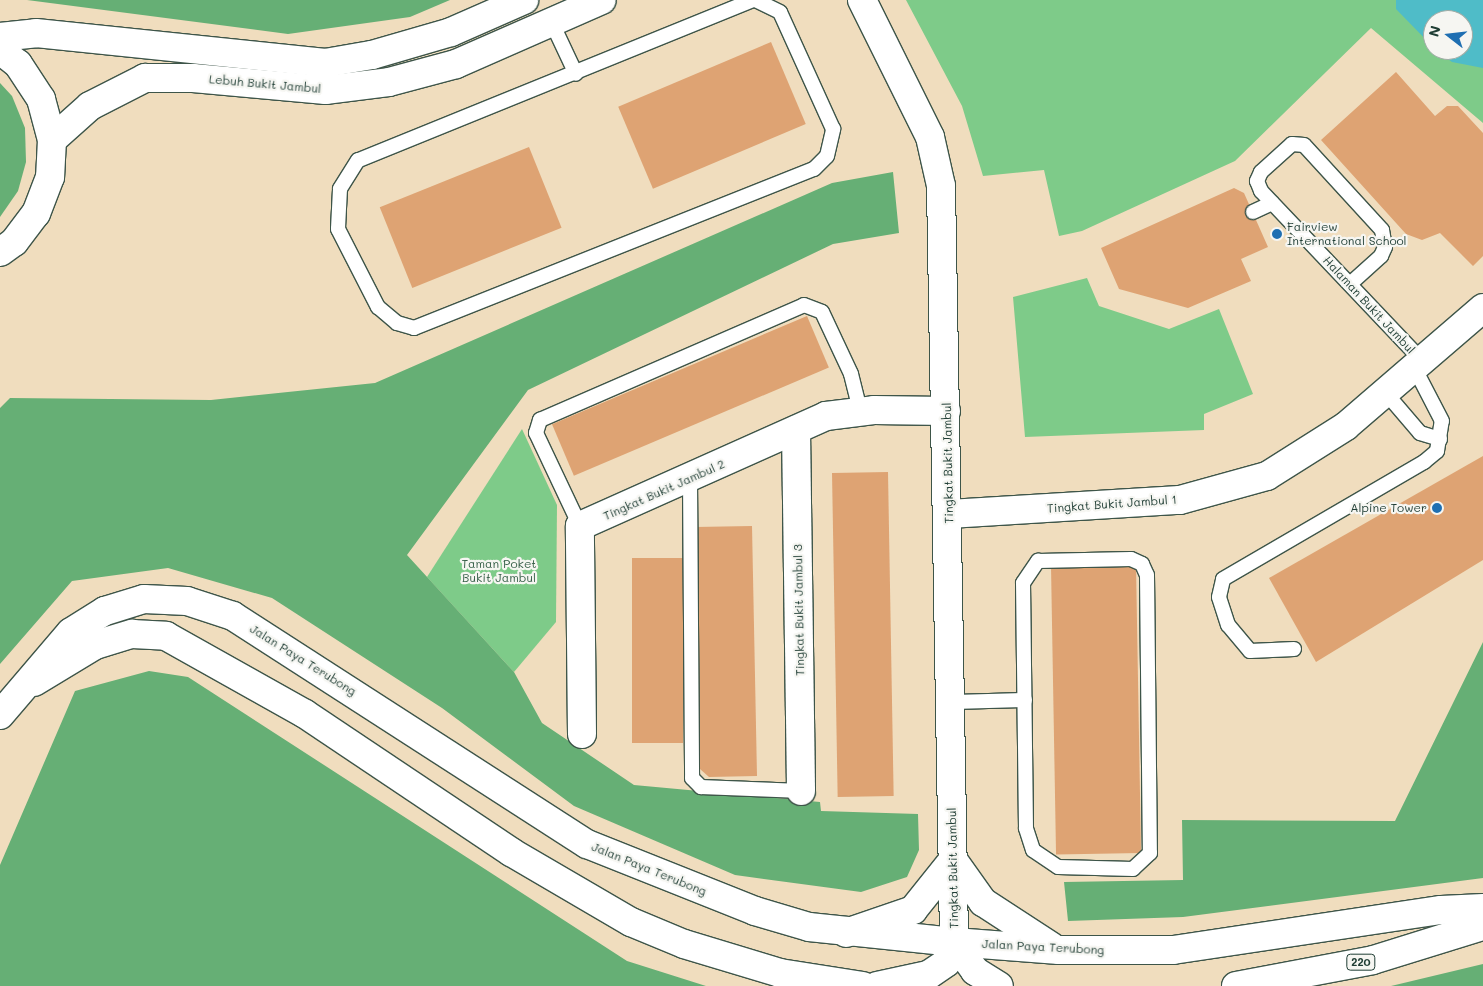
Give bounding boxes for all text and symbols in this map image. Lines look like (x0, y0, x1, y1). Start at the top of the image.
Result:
north arrow (1423, 10, 1473, 60)
text: N (1423, 23, 1445, 39)
street label: Lebuh Bukit Jambul (208, 72, 322, 96)
place label: Fairview International School (1287, 220, 1407, 248)
marker: Fairview International School (1271, 228, 1283, 240)
street label: Halaman Bukit Jambul (1320, 253, 1418, 357)
street label: Tingkat Bukit Jambul (940, 402, 956, 524)
street label: Tingkat Bukit Jambul 2 (601, 457, 727, 523)
street label: Tingkat Bukit Jambul 1 (1047, 492, 1177, 516)
place label: Alpine Tower (1350, 501, 1427, 515)
marker: Alpine Tower (1431, 502, 1443, 514)
street label: Tingkat Bukit Jambul 3 (791, 544, 807, 676)
park label: Taman Poket Bukit Jambul (461, 557, 537, 585)
street label: Jalan Paya Terubong (247, 621, 359, 699)
street label: Tingkat Bukit Jambul (945, 807, 961, 929)
street label: Jalan Paya Terubong (590, 839, 708, 899)
street label: Jalan Paya Terubong (981, 937, 1105, 957)
road number: 220 (1346, 954, 1376, 970)

